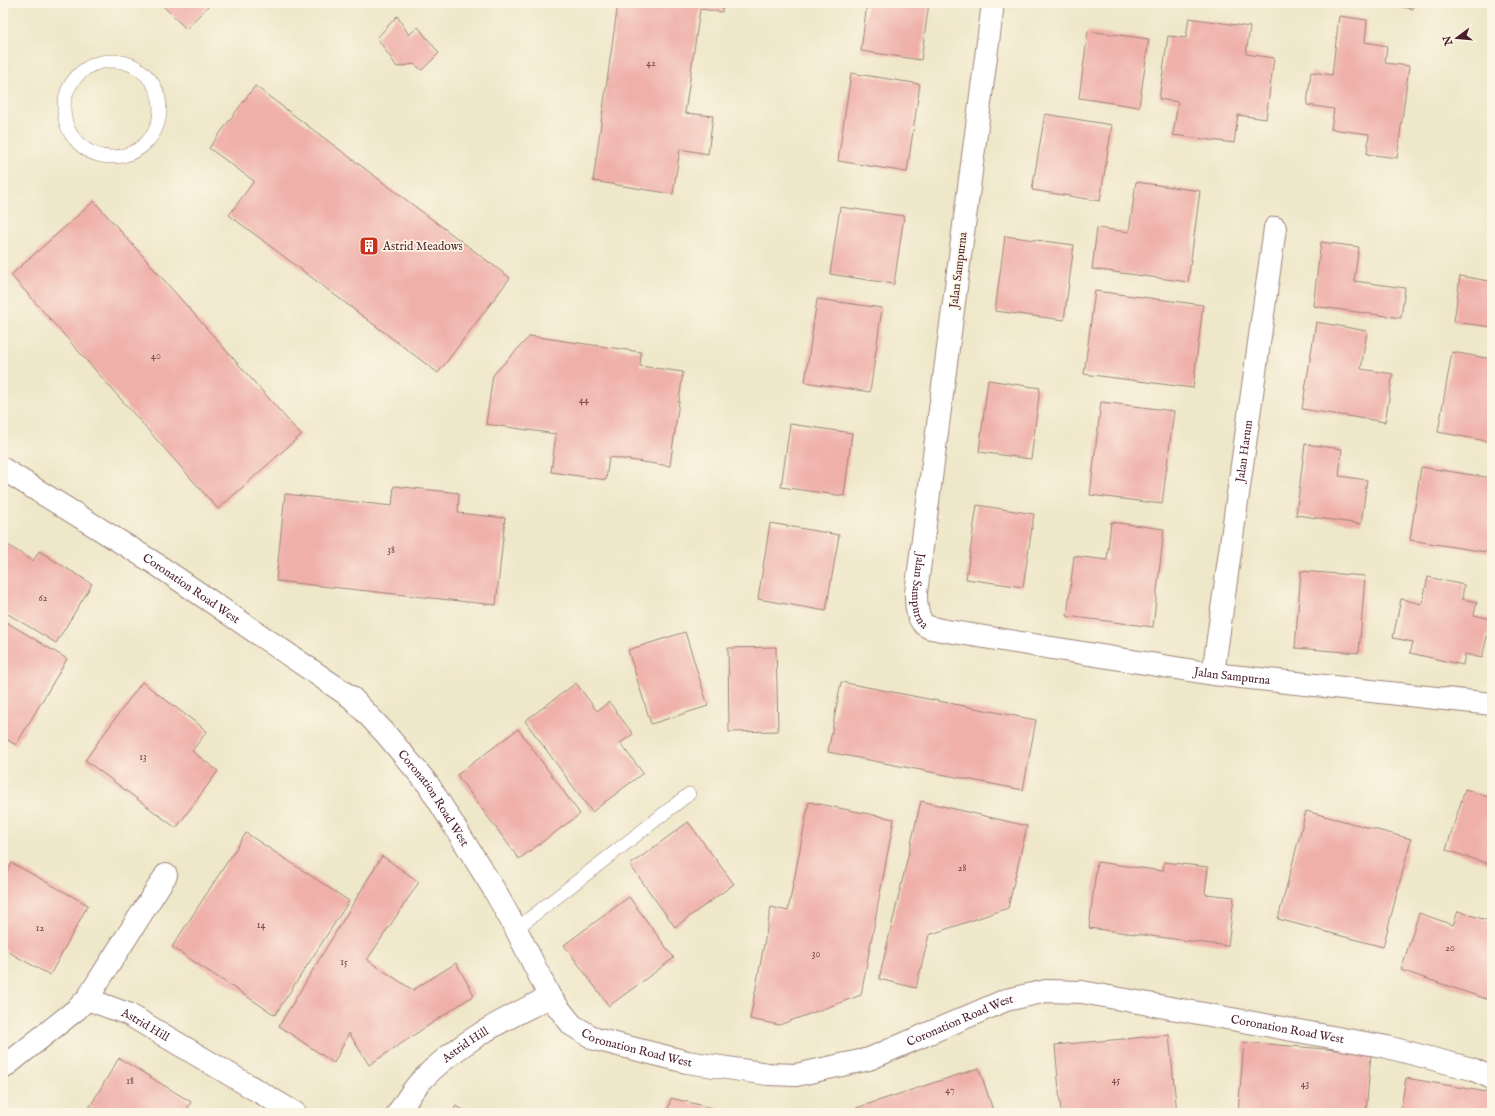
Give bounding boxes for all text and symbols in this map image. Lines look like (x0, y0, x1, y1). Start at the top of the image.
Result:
north arrow (1437, 18, 1477, 58)
text: N (1440, 34, 1457, 48)
house number: 42 (646, 57, 656, 70)
street label: Jalan Sampurna (946, 230, 972, 311)
building icon: Astrid Meadows (358, 235, 380, 257)
place label: Astrid Meadows (382, 239, 463, 254)
house number: 40 (151, 350, 161, 363)
house number: 44 (579, 394, 589, 407)
street label: Jalan Harum (1232, 419, 1256, 485)
house number: 38 (387, 544, 395, 557)
street label: Coronation Road West (140, 550, 243, 627)
street label: Jalan Sampurna (907, 550, 932, 633)
house number: 62 (39, 592, 48, 605)
street label: Jalan Sampurna (1191, 664, 1272, 688)
street label: Coronation Road West (394, 747, 472, 849)
house number: 13 (139, 751, 147, 764)
house number: 28 (958, 862, 966, 875)
house number: 14 (257, 919, 265, 932)
house number: 12 (36, 922, 45, 935)
house number: 20 (1445, 942, 1455, 955)
house number: 30 (812, 948, 820, 961)
house number: 15 (340, 956, 348, 969)
street label: Coronation Road West (904, 992, 1015, 1050)
street label: Astrid Hill (118, 1005, 173, 1045)
street label: Coronation Road West (1230, 1012, 1345, 1047)
street label: Astrid Hill (438, 1023, 492, 1067)
street label: Coronation Road West (578, 1025, 693, 1071)
house number: 45 (1112, 1074, 1121, 1087)
house number: 18 (126, 1075, 134, 1088)
house number: 43 (1301, 1078, 1310, 1091)
house number: 47 (945, 1084, 955, 1097)

